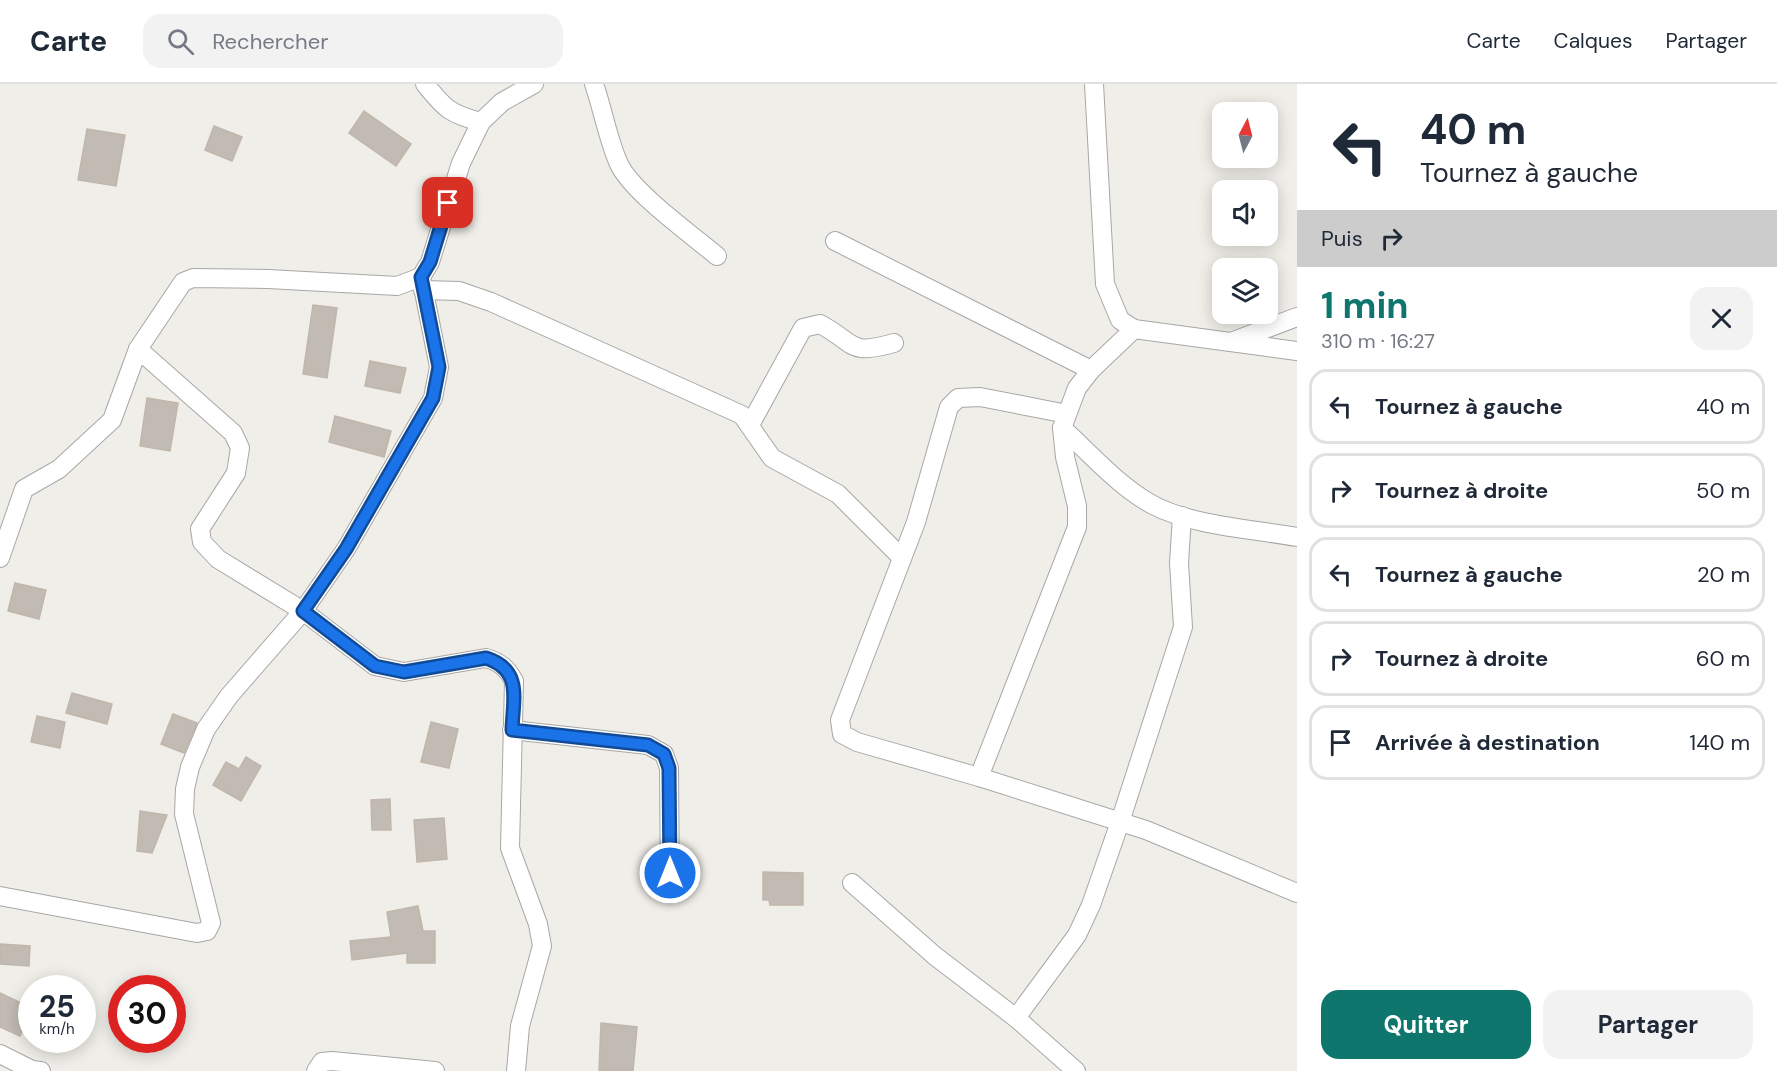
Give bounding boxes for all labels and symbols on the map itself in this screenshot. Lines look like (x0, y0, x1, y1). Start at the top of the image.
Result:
north arrow (1212, 102, 1278, 168)
pin (422, 177, 473, 228)
position arrow (638, 841, 702, 905)
speed limit sign: 30 (108, 975, 186, 1053)

